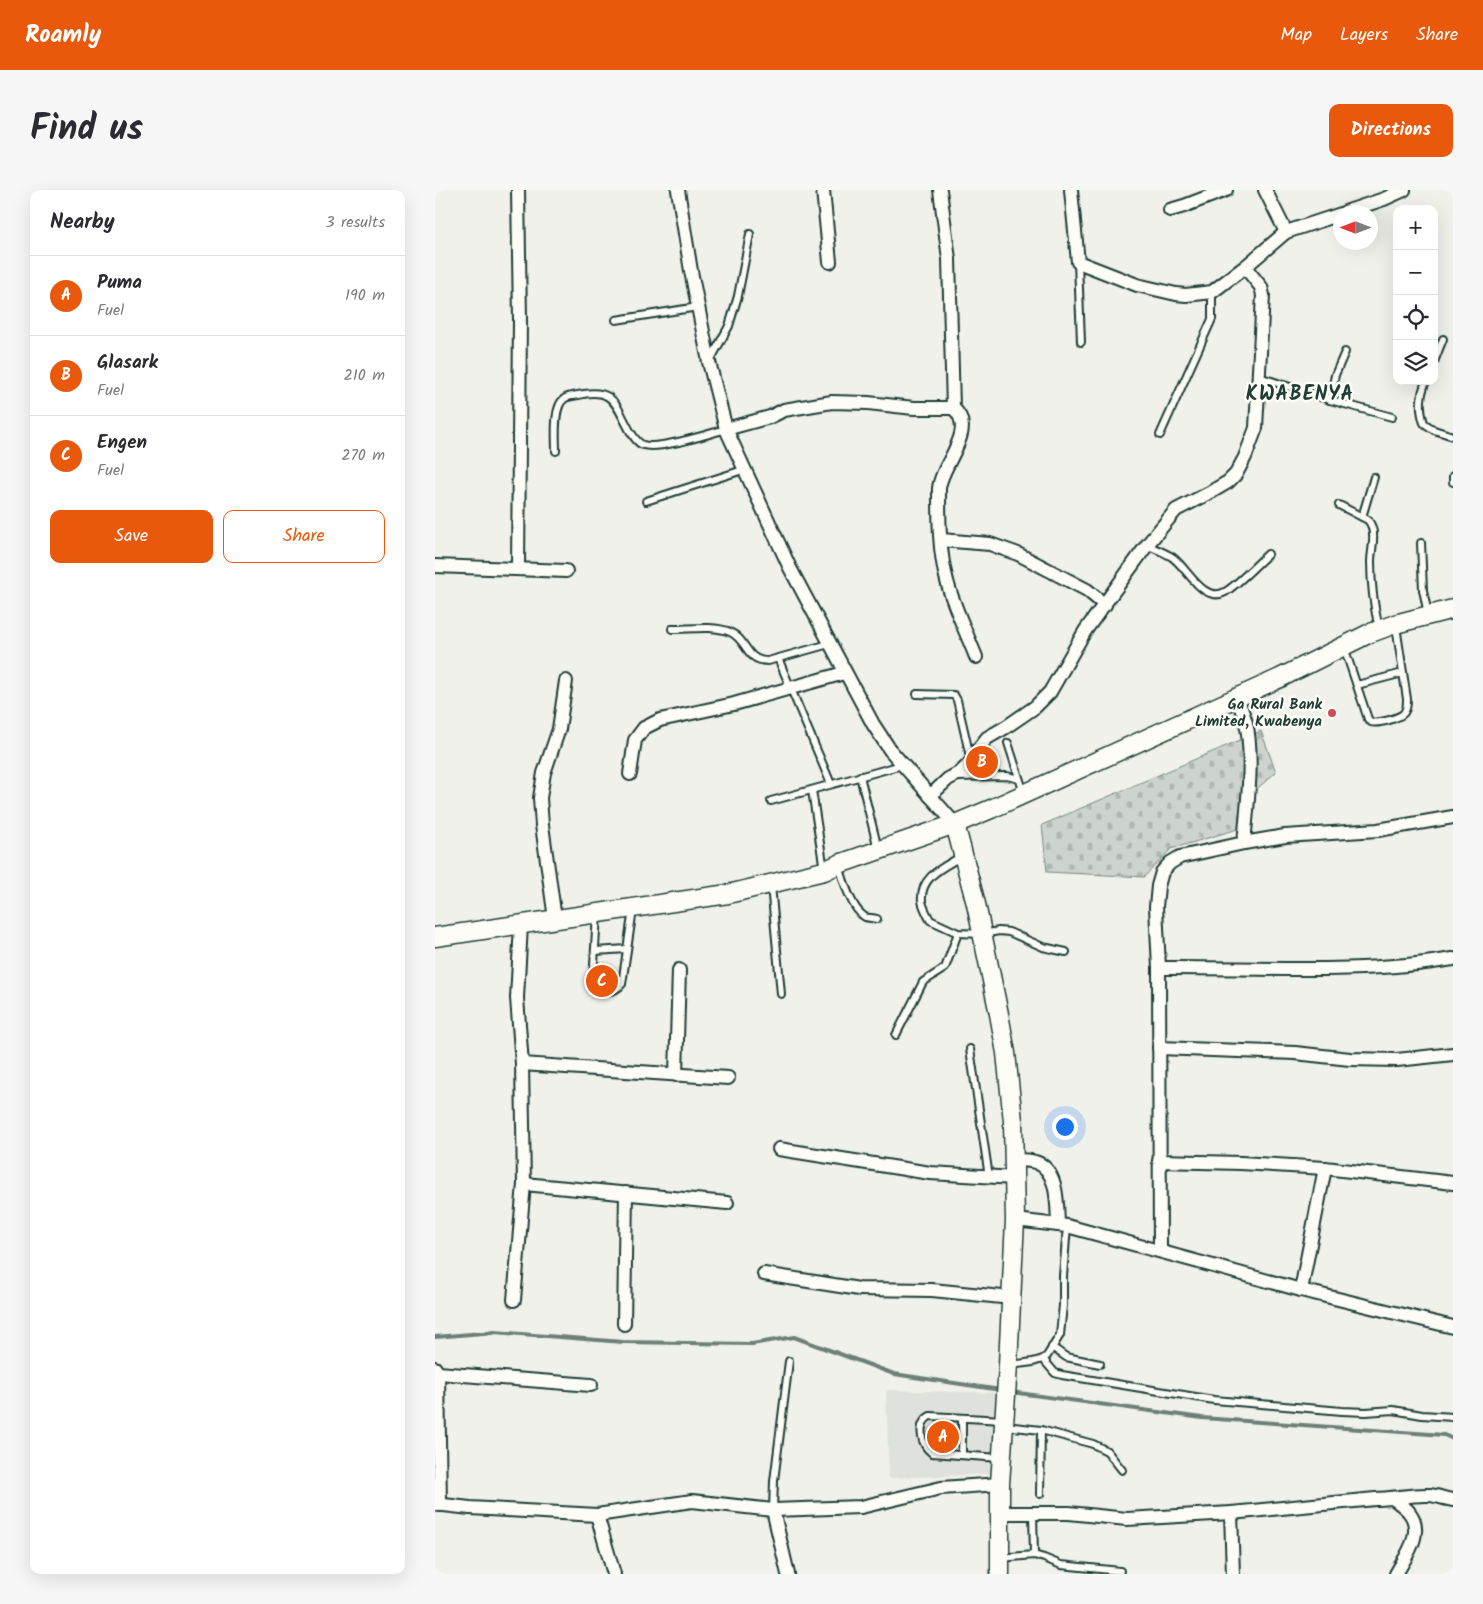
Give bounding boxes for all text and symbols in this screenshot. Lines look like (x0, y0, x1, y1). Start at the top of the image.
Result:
text: Roamly (25, 16, 101, 55)
text: Map (1281, 21, 1312, 50)
text: Layers (1340, 21, 1388, 50)
text: Share (1416, 21, 1458, 50)
text: Find us (30, 102, 143, 158)
button: Directions (1329, 104, 1453, 157)
north arrow (1333, 205, 1378, 250)
map controls (1393, 205, 1438, 385)
button: + (1393, 205, 1438, 250)
text: Nearby (50, 206, 115, 239)
text: 3 results (326, 210, 385, 235)
button: − (1393, 250, 1438, 295)
text: Puma (97, 268, 142, 298)
text: A (61, 283, 71, 308)
text: 190 m (345, 283, 385, 308)
button: locate (1393, 295, 1438, 340)
text: Fuel (97, 298, 124, 323)
button: layers (1393, 340, 1438, 385)
text: Glasark (97, 348, 158, 378)
text: B (61, 363, 71, 388)
text: 210 m (344, 363, 385, 388)
text: Fuel (97, 378, 124, 403)
district label: KWABENYA (1246, 379, 1354, 411)
text: Engen (97, 428, 147, 458)
text: C (61, 443, 71, 468)
text: 270 m (341, 443, 385, 468)
text: Fuel (97, 458, 124, 483)
button: Save (50, 510, 213, 563)
button: Share (223, 510, 385, 563)
place label: Ga Rural Bank Limited, Kwabenya (1195, 693, 1323, 734)
marker: Ga Rural Bank Limited, Kwabenya (1326, 707, 1338, 719)
pin: B (966, 743, 998, 781)
pin: C (586, 962, 618, 1000)
your location (1052, 1114, 1078, 1140)
pin: A (927, 1418, 959, 1456)

